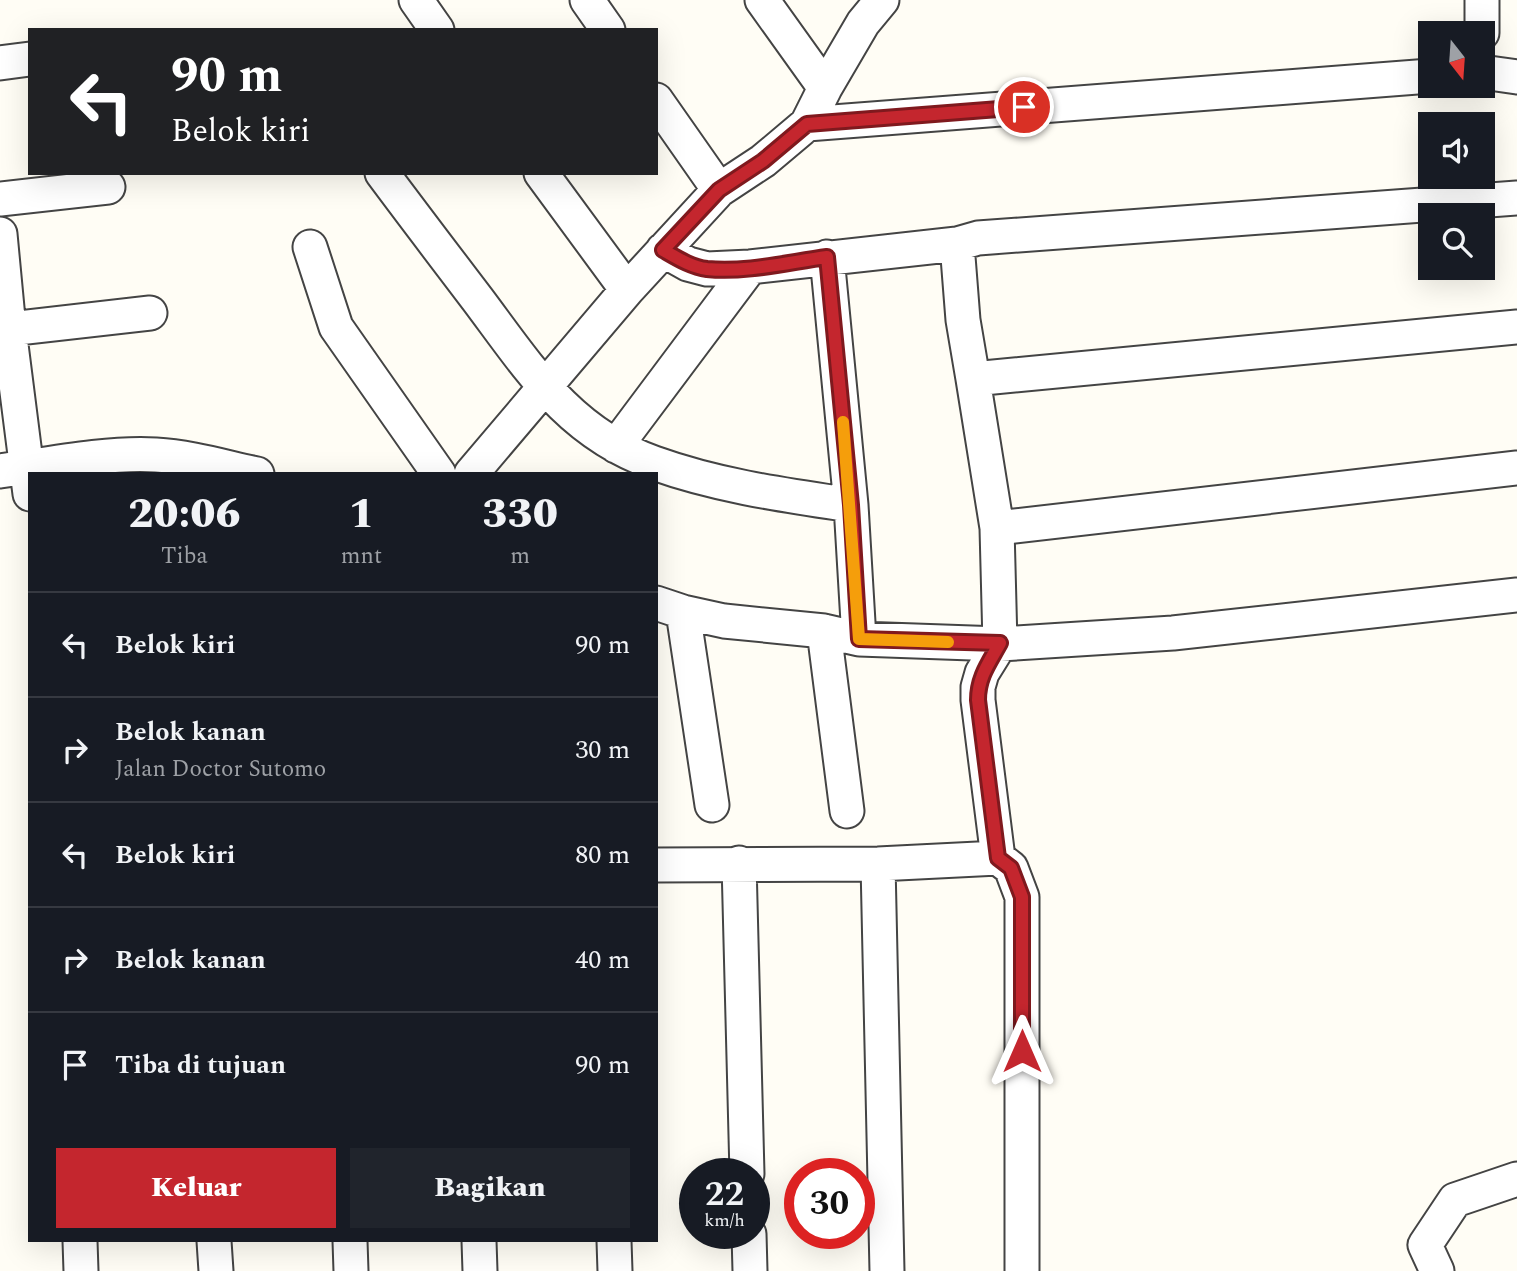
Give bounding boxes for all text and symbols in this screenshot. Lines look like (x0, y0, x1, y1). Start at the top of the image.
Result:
north arrow (1418, 21, 1494, 98)
map controls (1418, 21, 1495, 280)
text: 90 m (171, 39, 282, 114)
icon: left (56, 56, 147, 147)
pin (994, 77, 1054, 137)
icon: arrive (1005, 88, 1043, 126)
text: Belok kiri (171, 107, 310, 156)
button: sound (1418, 112, 1495, 189)
button: search (1418, 203, 1495, 280)
text: 20:06 (128, 483, 241, 546)
text: 1 (349, 483, 374, 546)
text: 330 (482, 483, 558, 546)
text: Tiba (161, 539, 208, 574)
text: mnt (341, 539, 382, 574)
text: m (510, 539, 530, 574)
text: Belok kiri (115, 625, 235, 665)
text: 90 m (575, 625, 630, 665)
icon: left (56, 626, 94, 664)
text: Belok kanan (115, 712, 266, 752)
text: 30 m (575, 730, 630, 770)
icon: right (56, 731, 94, 769)
text: Jalan Doctor Sutomo (115, 752, 326, 787)
text: Belok kiri (115, 835, 235, 875)
text: 80 m (575, 835, 630, 875)
icon: left (56, 836, 94, 874)
text: Belok kanan (115, 940, 266, 980)
text: 40 m (575, 940, 630, 980)
icon: right (56, 941, 94, 979)
position arrow (985, 1014, 1059, 1088)
text: Tiba di tujuan (115, 1045, 286, 1085)
text: 90 m (575, 1045, 630, 1085)
icon: arrive (56, 1046, 94, 1084)
button: Keluar (56, 1148, 336, 1228)
button: Bagikan (350, 1148, 630, 1228)
speed limit sign: 30 (784, 1158, 875, 1249)
text: 22 (705, 1168, 744, 1221)
text: km/h (704, 1207, 745, 1234)

